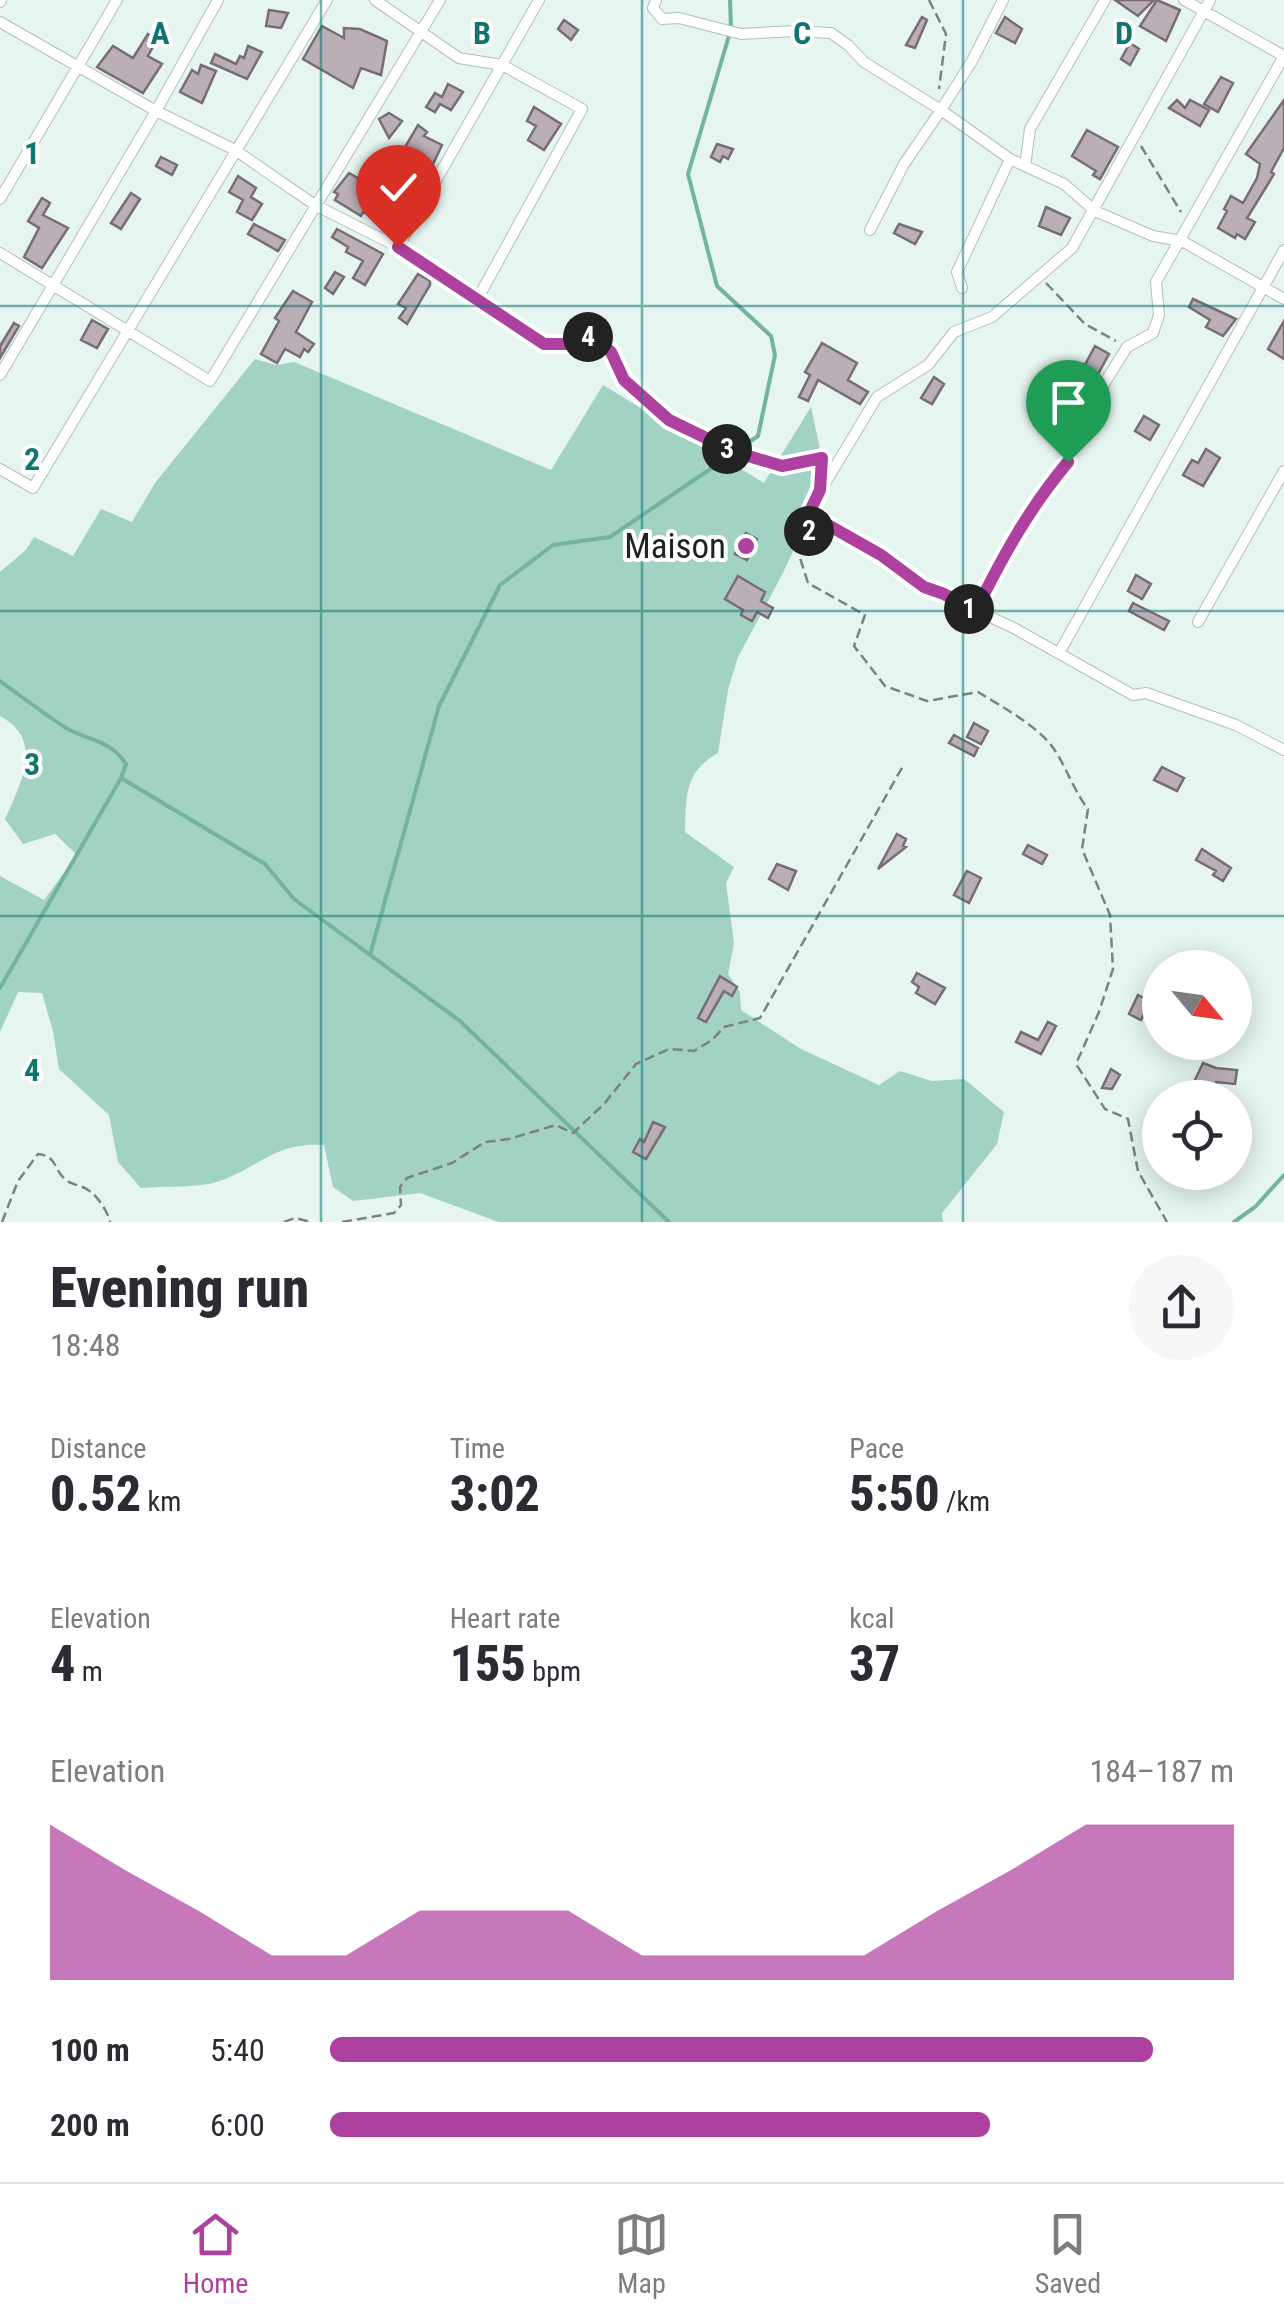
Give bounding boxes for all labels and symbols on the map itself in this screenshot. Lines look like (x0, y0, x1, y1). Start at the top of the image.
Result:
text: A (150, 14, 170, 52)
text: B (473, 14, 491, 52)
text: C (793, 14, 811, 52)
text: D (1115, 14, 1133, 52)
text: 1 (24, 134, 40, 172)
pin (356, 145, 441, 248)
pin: 4 (563, 312, 613, 362)
pin (1026, 360, 1111, 463)
pin: 3 (702, 424, 752, 474)
text: 2 (24, 440, 40, 478)
pin: 2 (784, 506, 834, 556)
place label: Maison (624, 526, 726, 567)
marker: Maison (735, 535, 757, 557)
pin: 1 (944, 584, 994, 634)
text: 3 (24, 745, 40, 783)
north arrow (1142, 950, 1252, 1060)
text: 4 (24, 1051, 40, 1089)

